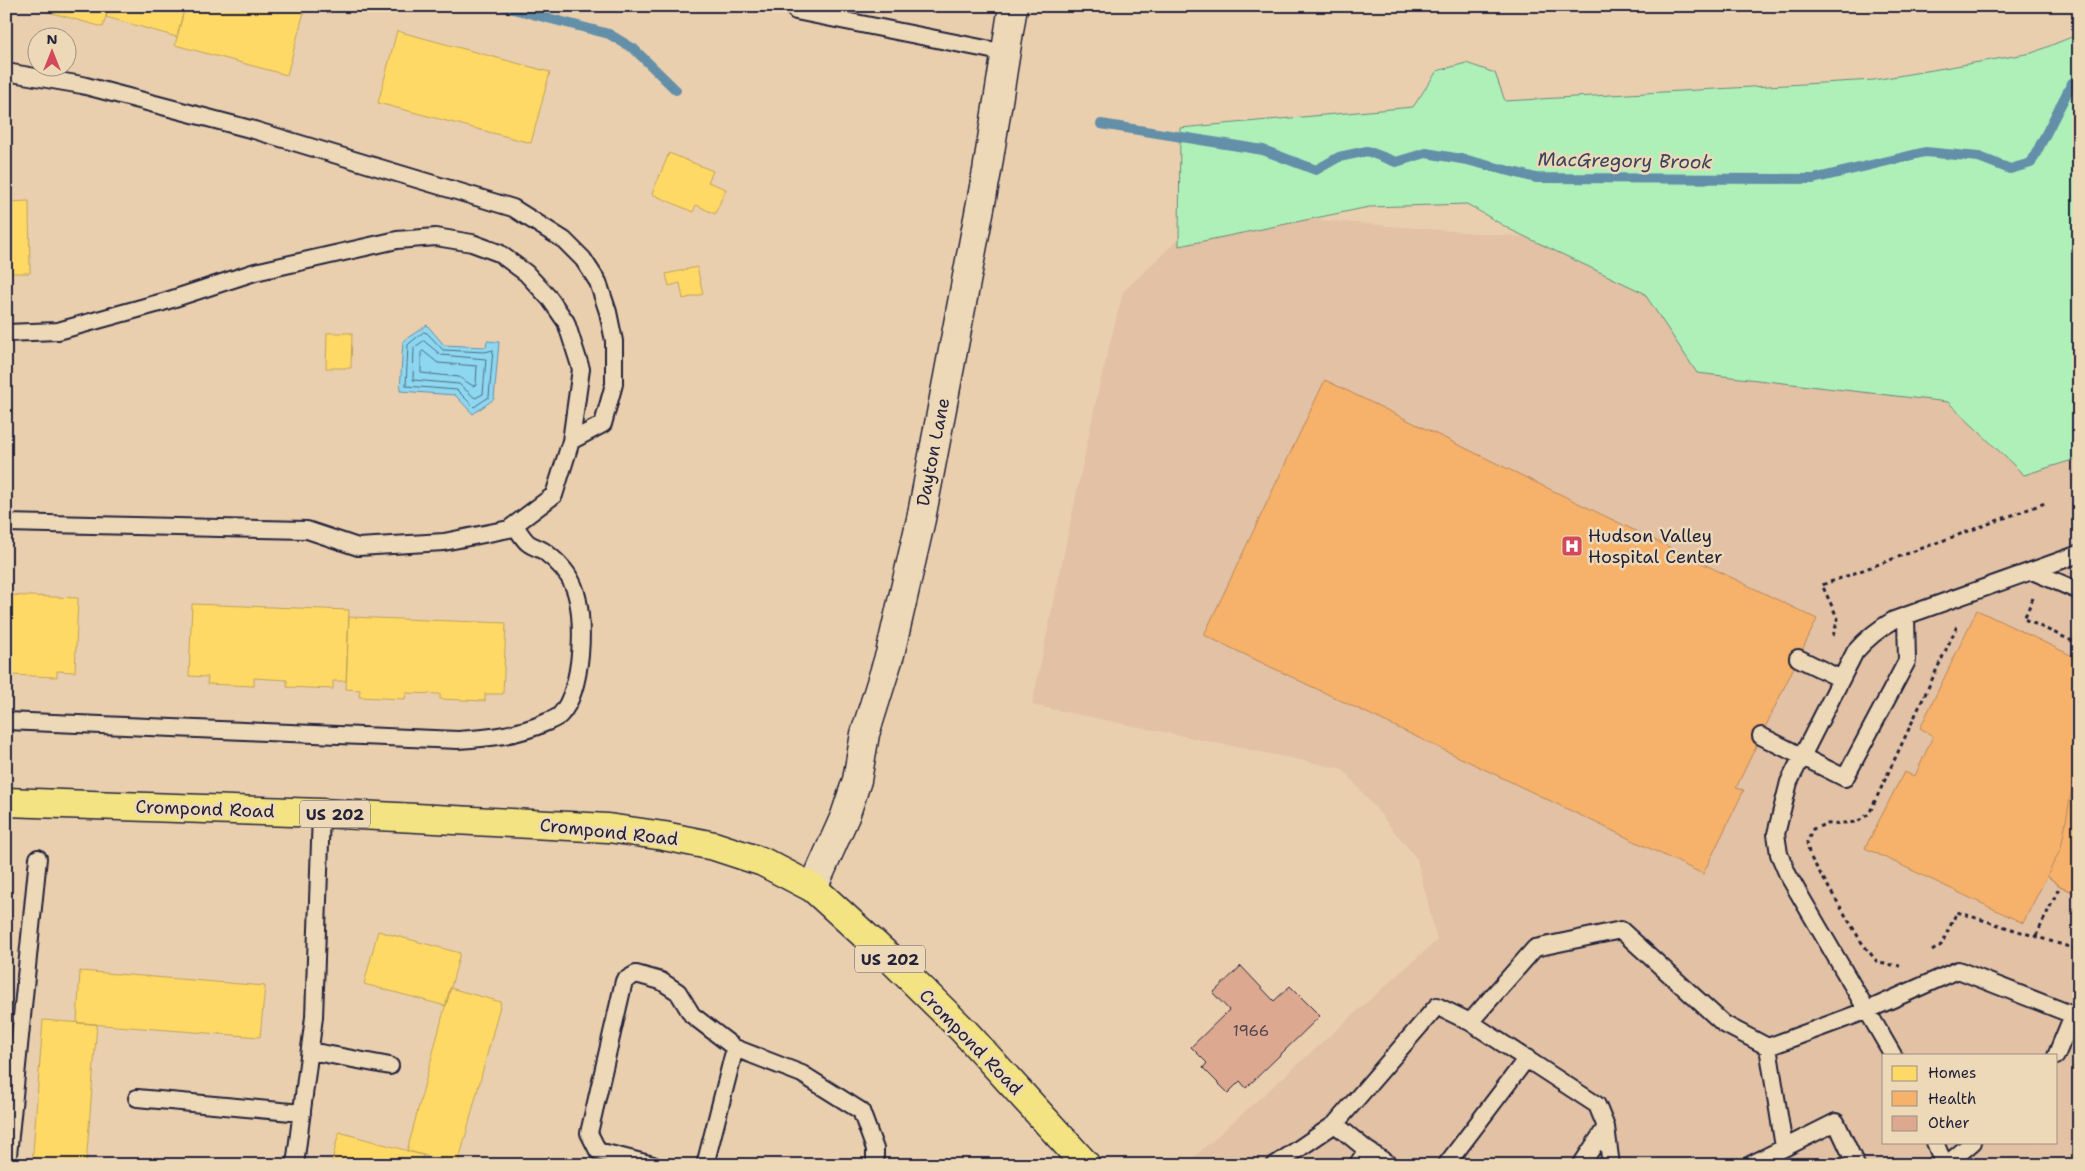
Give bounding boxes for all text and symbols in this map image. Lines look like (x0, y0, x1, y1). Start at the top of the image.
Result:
north arrow (28, 28, 78, 78)
text: N (46, 30, 58, 48)
water label: MacGregory Brook (1537, 146, 1713, 175)
street label: Dayton Lane (911, 396, 955, 508)
place label: Hudson Valley Hospital Center (1588, 524, 1723, 569)
hospital icon: Hudson Valley Hospital Center (1560, 534, 1584, 558)
street label: Crompond Road (135, 795, 275, 823)
road number: US 202 (300, 801, 370, 828)
street label: Crompond Road (539, 813, 679, 851)
road number: US 202 (855, 946, 925, 972)
street label: Crompond Road (914, 984, 1028, 1100)
house number: 1966 (1233, 1021, 1269, 1041)
legend (1882, 1054, 2058, 1144)
text: Homes (1928, 1063, 1976, 1083)
text: Health (1928, 1089, 1976, 1109)
text: Other (1928, 1113, 1970, 1133)

